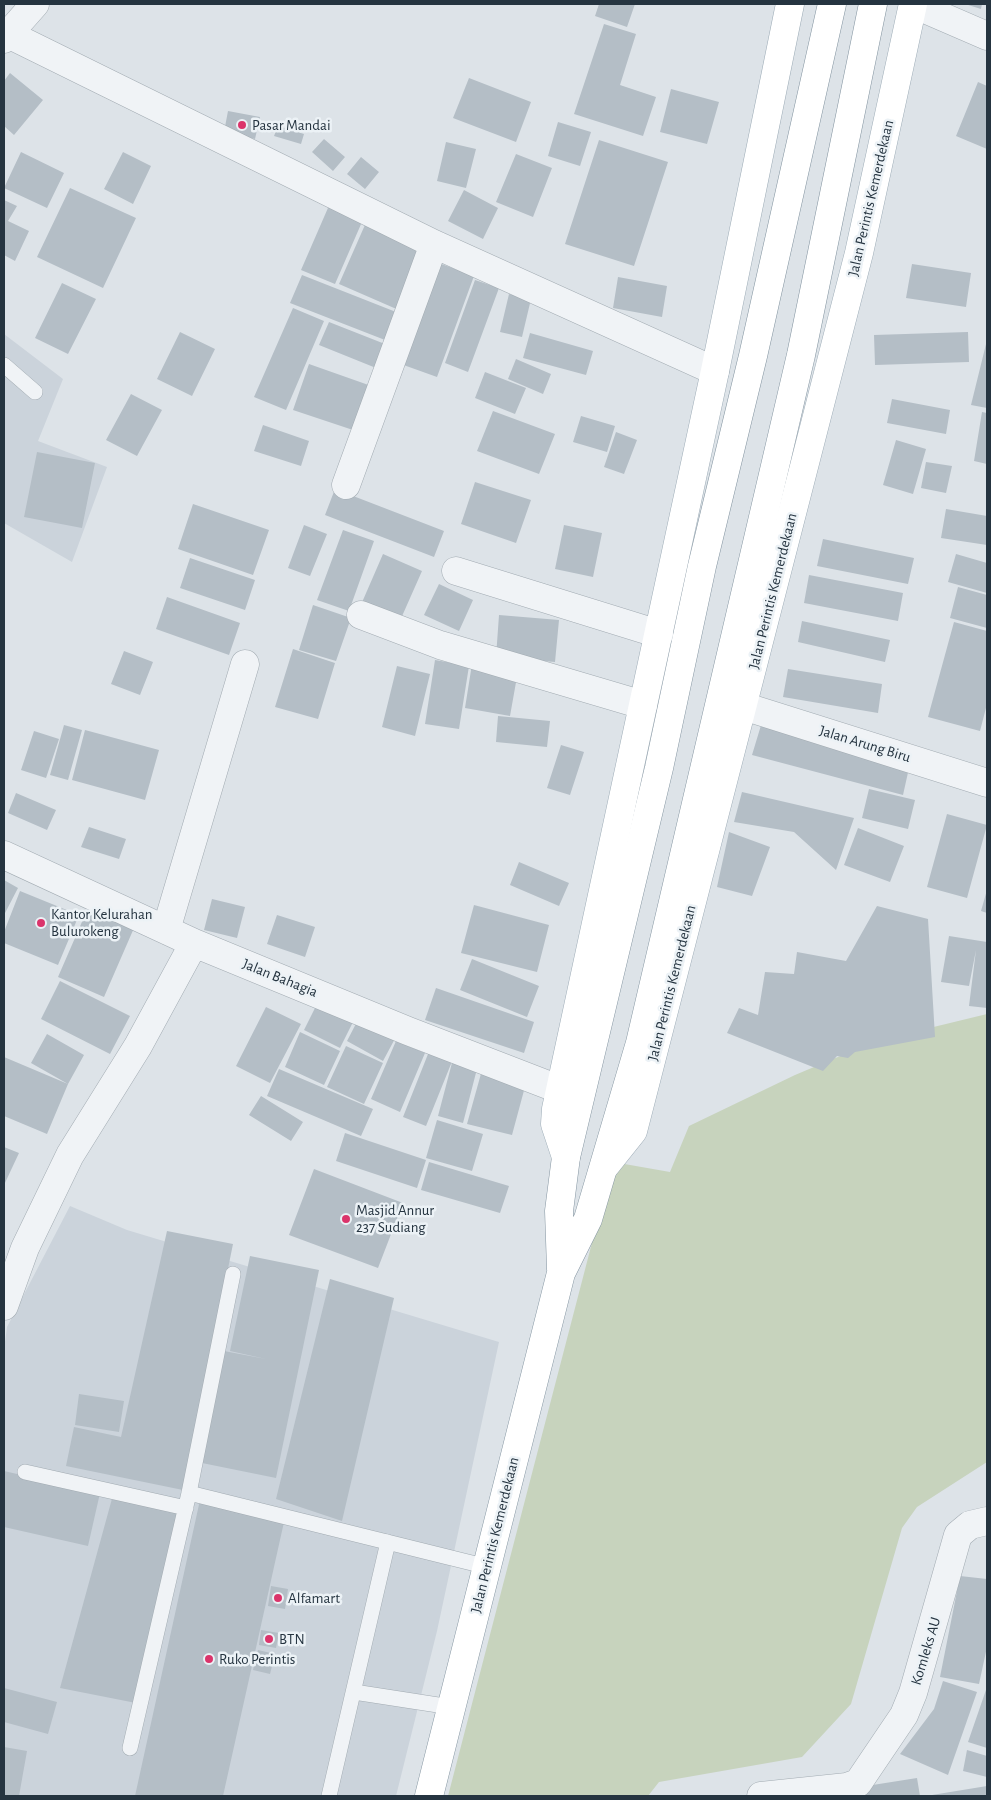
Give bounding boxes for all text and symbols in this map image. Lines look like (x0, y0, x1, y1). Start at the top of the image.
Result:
place label: Pasar Mandai (252, 116, 331, 134)
street label: Jalan Perintis Kemerdekaan (844, 118, 898, 278)
marker: Pasar Mandai (236, 119, 248, 131)
street label: Jalan Perintis Kemerdekaan (745, 511, 801, 671)
street label: Jalan Arung Biru (817, 722, 913, 766)
street label: Jalan Perintis Kemerdekaan (644, 903, 700, 1063)
place label: Kantor Kelurahan Bulurokeng (51, 905, 153, 940)
marker: Kantor Kelurahan Bulurokeng (35, 917, 47, 929)
street label: Jalan Bahagia (240, 955, 320, 1001)
place label: Masjid Annur 237 Sudiang (356, 1201, 434, 1236)
marker: Masjid Annur 237 Sudiang (340, 1213, 352, 1225)
street label: Jalan Perintis Kemerdekaan (467, 1455, 523, 1615)
place label: Alfamart (288, 1589, 340, 1607)
marker: Alfamart (272, 1592, 284, 1604)
street label: Komleks AU (907, 1615, 945, 1687)
place label: BTN (279, 1630, 305, 1648)
marker: BTN (263, 1633, 275, 1645)
place label: Ruko Perintis (219, 1650, 295, 1668)
marker: Ruko Perintis (203, 1653, 215, 1665)

